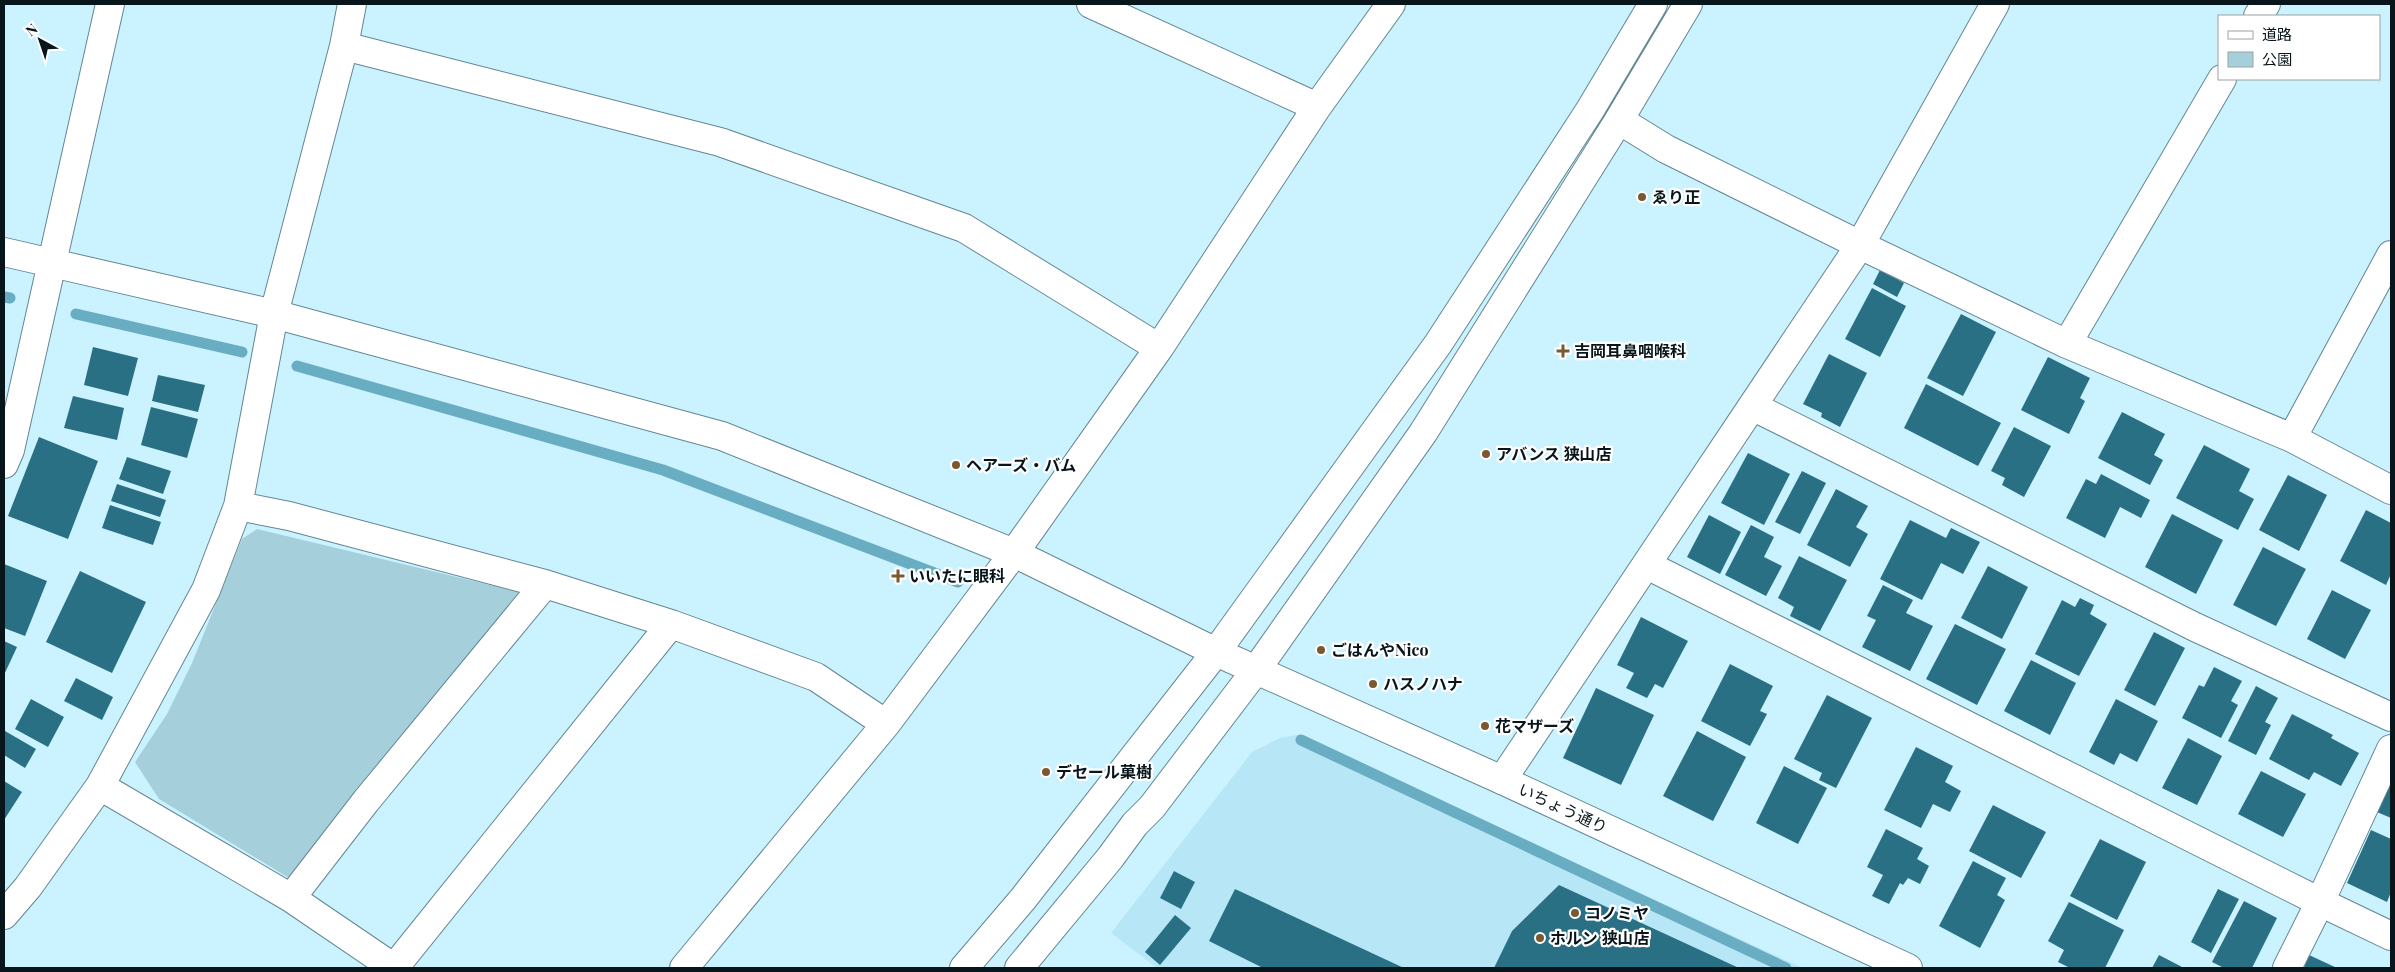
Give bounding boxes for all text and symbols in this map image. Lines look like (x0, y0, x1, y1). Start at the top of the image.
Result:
north arrow (15, 15, 65, 65)
legend (2218, 15, 2380, 80)
text: N (21, 19, 41, 40)
text: 道路 (2262, 24, 2292, 44)
text: 公園 (2262, 49, 2292, 69)
place label: ゑり正 (1652, 186, 1700, 207)
marker: ゑり正 (1636, 191, 1648, 203)
place label: 吉岡耳鼻咽喉科 (1574, 340, 1686, 361)
marker: 吉岡耳鼻咽喉科 (1556, 344, 1570, 358)
place label: アバンス 狭山店 (1496, 443, 1612, 464)
marker: アバンス 狭山店 (1480, 448, 1492, 460)
place label: ヘアーズ・バム (966, 454, 1076, 475)
marker: ヘアーズ・バム (950, 459, 962, 471)
place label: いいたに眼科 (909, 565, 1005, 586)
marker: いいたに眼科 (891, 569, 905, 583)
place label: ごはんやNico (1331, 639, 1428, 660)
marker: ごはんやNico (1315, 644, 1327, 656)
place label: ハスノハナ (1383, 673, 1463, 694)
marker: ハスノハナ (1367, 678, 1379, 690)
place label: 花マザーズ (1495, 715, 1574, 736)
marker: 花マザーズ (1479, 720, 1491, 732)
place label: デセール菓樹 (1056, 761, 1152, 782)
marker: デセール菓樹 (1040, 766, 1052, 778)
street label: いちょう通り (1515, 778, 1611, 837)
place label: コノミヤ (1585, 902, 1649, 923)
marker: コノミヤ (1569, 907, 1581, 919)
place label: ホルン 狭山店 (1550, 927, 1649, 948)
marker: ホルン 狭山店 (1534, 932, 1546, 944)

